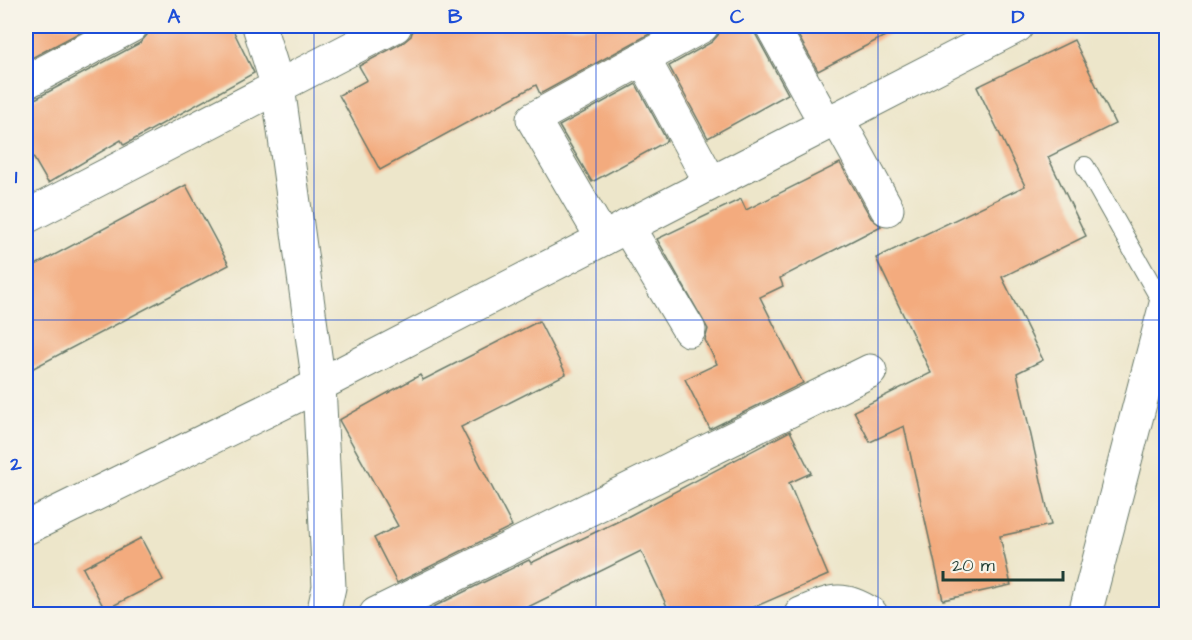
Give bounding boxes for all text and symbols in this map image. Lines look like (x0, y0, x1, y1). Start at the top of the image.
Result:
text: A (168, 3, 181, 31)
text: B (448, 3, 463, 31)
text: C (730, 3, 745, 31)
text: D (1012, 3, 1025, 31)
text: 1 (15, 163, 18, 191)
text: 2 (9, 450, 22, 478)
scale bar (943, 544, 1063, 582)
text: 20 m (952, 553, 995, 578)

